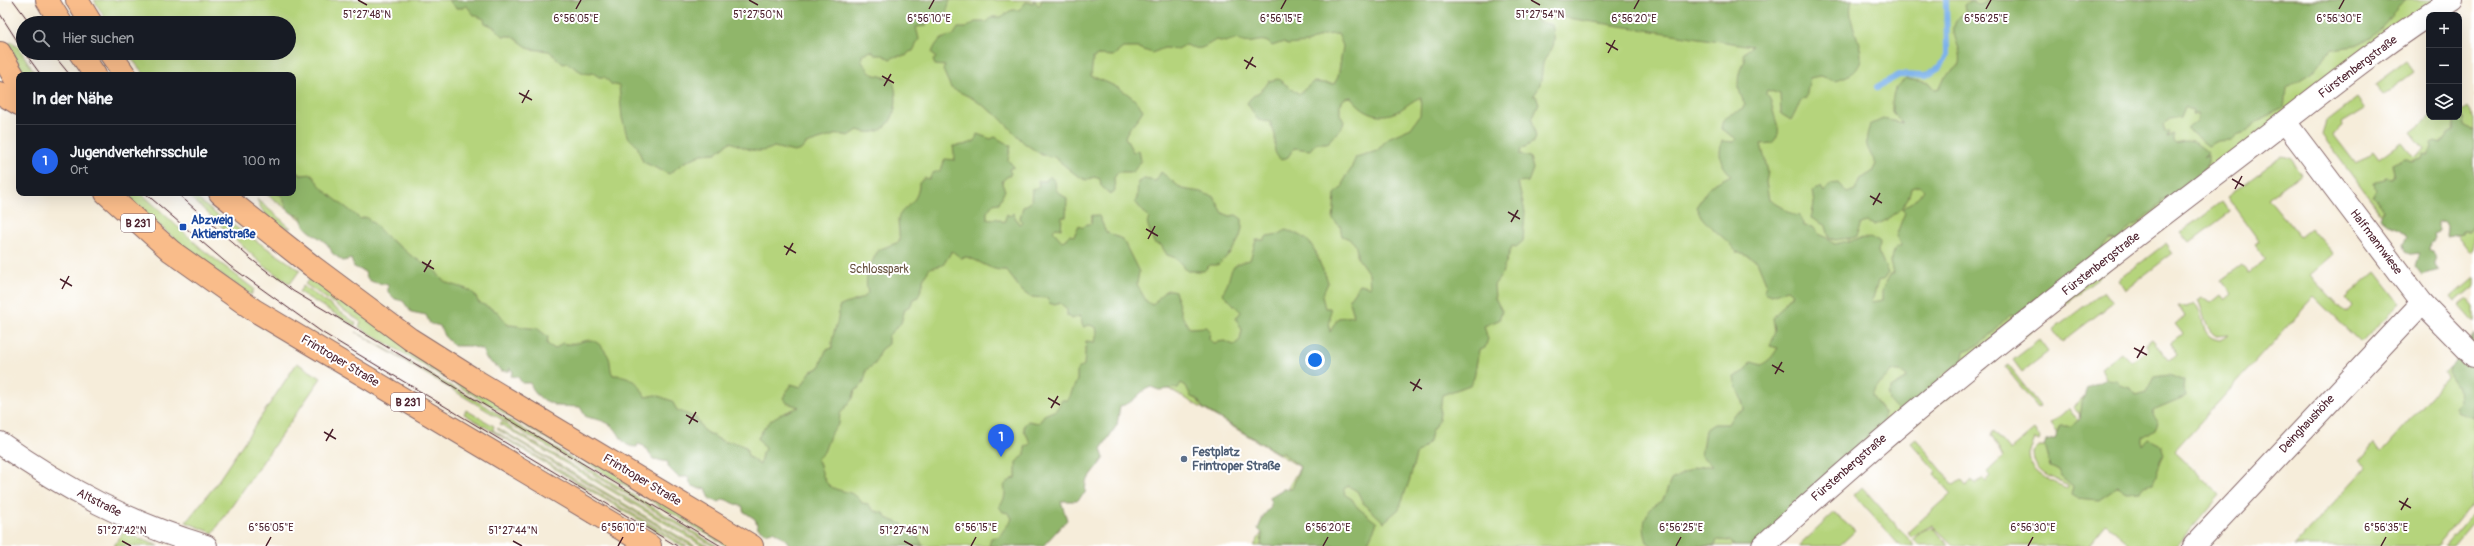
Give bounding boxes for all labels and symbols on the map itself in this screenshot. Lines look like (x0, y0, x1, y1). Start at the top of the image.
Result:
text: 51°27'48"N (343, 9, 391, 21)
text: 51°27'50"N (733, 9, 783, 21)
text: 51°27'54"N (1516, 9, 1565, 21)
text: 6°56'05"E (554, 13, 598, 25)
text: 6°56'10"E (907, 13, 951, 25)
text: 6°56'15"E (1260, 13, 1302, 25)
text: 6°56'20"E (1611, 13, 1657, 25)
text: 6°56'25"E (1964, 13, 2008, 25)
text: 6°56'30"E (2316, 13, 2362, 25)
street label: Fürstenbergstraße (2316, 32, 2401, 102)
street label: Halfmannwiese (2347, 206, 2405, 278)
place label: Abzweig Aktienstraße (191, 213, 257, 242)
road number: B 231 (121, 214, 155, 232)
marker: Abzweig Aktienstraße (178, 222, 188, 232)
street label: Fürstenbergstraße (2059, 229, 2143, 299)
park label: Schlosspark (849, 262, 909, 277)
street label: Frintroper Straße (298, 332, 382, 390)
your location (1305, 350, 1325, 370)
street label: Deinghaushöhe (2276, 392, 2338, 456)
road number: B 231 (391, 393, 425, 411)
pin: 1 (988, 424, 1014, 457)
street label: Fürstenbergstraße (1808, 431, 1890, 505)
place label: Festplatz Frintroper Straße (1192, 445, 1281, 474)
street label: Frintroper Straße (600, 451, 684, 509)
marker: Festplatz Frintroper Straße (1179, 454, 1189, 464)
street label: Altstraße (74, 485, 124, 521)
text: 6°56'05"E (249, 522, 293, 534)
text: 6°56'10"E (601, 522, 645, 534)
text: 6°56'15"E (955, 522, 997, 534)
text: 6°56'20"E (1305, 522, 1351, 534)
text: 6°56'25"E (1659, 522, 1703, 534)
text: 6°56'30"E (2010, 522, 2056, 534)
text: 6°56'35"E (2364, 522, 2408, 534)
text: 51°27'42"N (98, 525, 147, 537)
text: 51°27'44"N (489, 525, 538, 537)
text: 51°27'46"N (879, 525, 929, 537)

